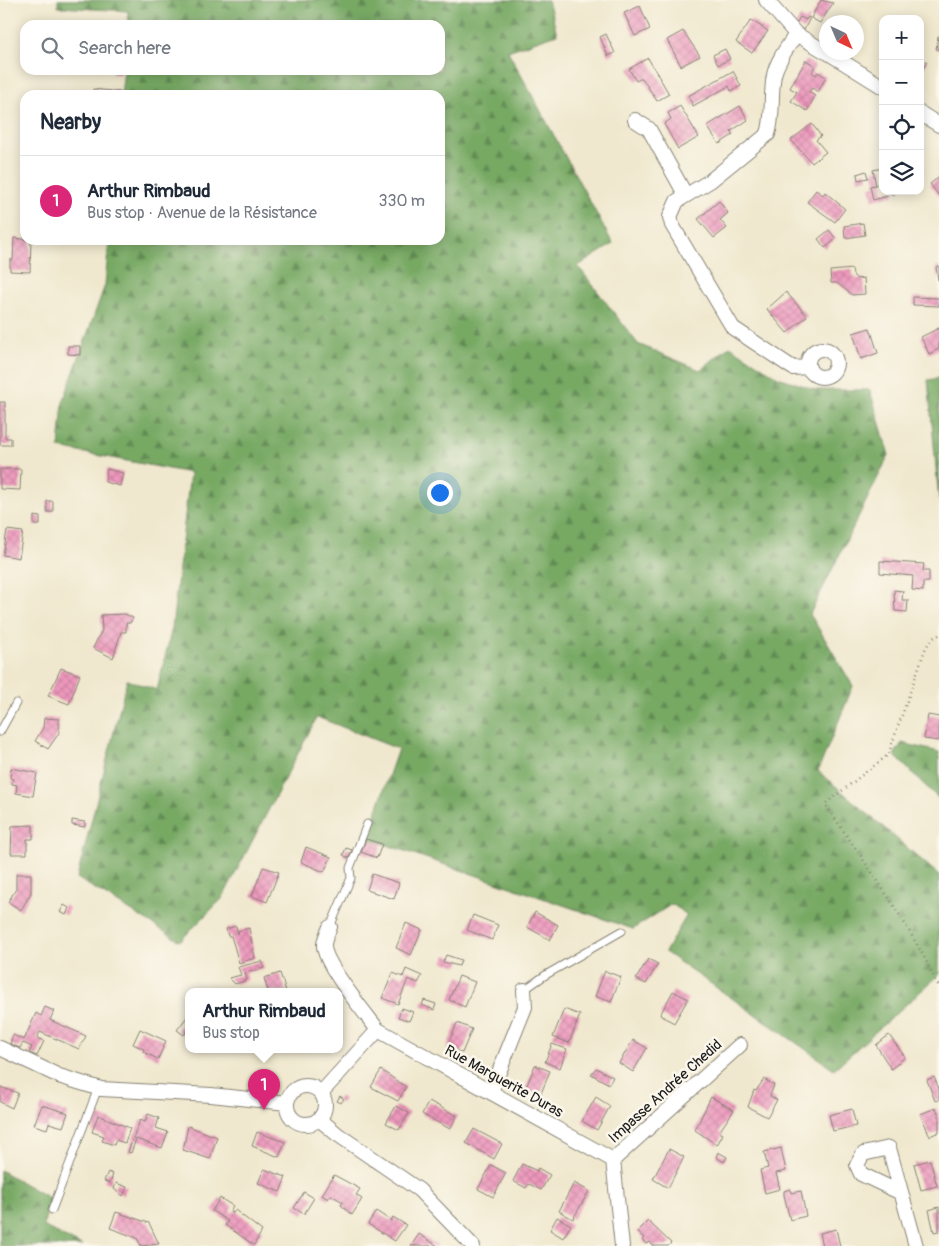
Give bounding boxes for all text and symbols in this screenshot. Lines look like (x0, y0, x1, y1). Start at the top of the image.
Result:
north arrow (819, 15, 864, 60)
map controls (879, 15, 924, 195)
button: + (879, 15, 924, 60)
search box (20, 20, 445, 75)
icon: search (38, 34, 66, 62)
text: Search here (78, 36, 171, 60)
button: − (879, 60, 924, 105)
button: locate (879, 105, 924, 150)
text: Nearby (40, 109, 101, 136)
button: layers (879, 150, 924, 195)
text: Arthur Rimbaud (87, 179, 211, 203)
text: 1 (53, 191, 59, 211)
text: 330 m (379, 191, 425, 211)
text: Bus stop · Avenue de la Résistance (87, 203, 317, 223)
your location (427, 480, 453, 506)
popup (185, 988, 343, 1053)
text: Arthur Rimbaud (202, 999, 326, 1023)
text: Bus stop (202, 1023, 260, 1043)
street label: Impasse Andrée Chedid (605, 1035, 726, 1147)
street label: Rue Marguerite Duras (441, 1041, 567, 1122)
pin: 1 (248, 1069, 280, 1110)

